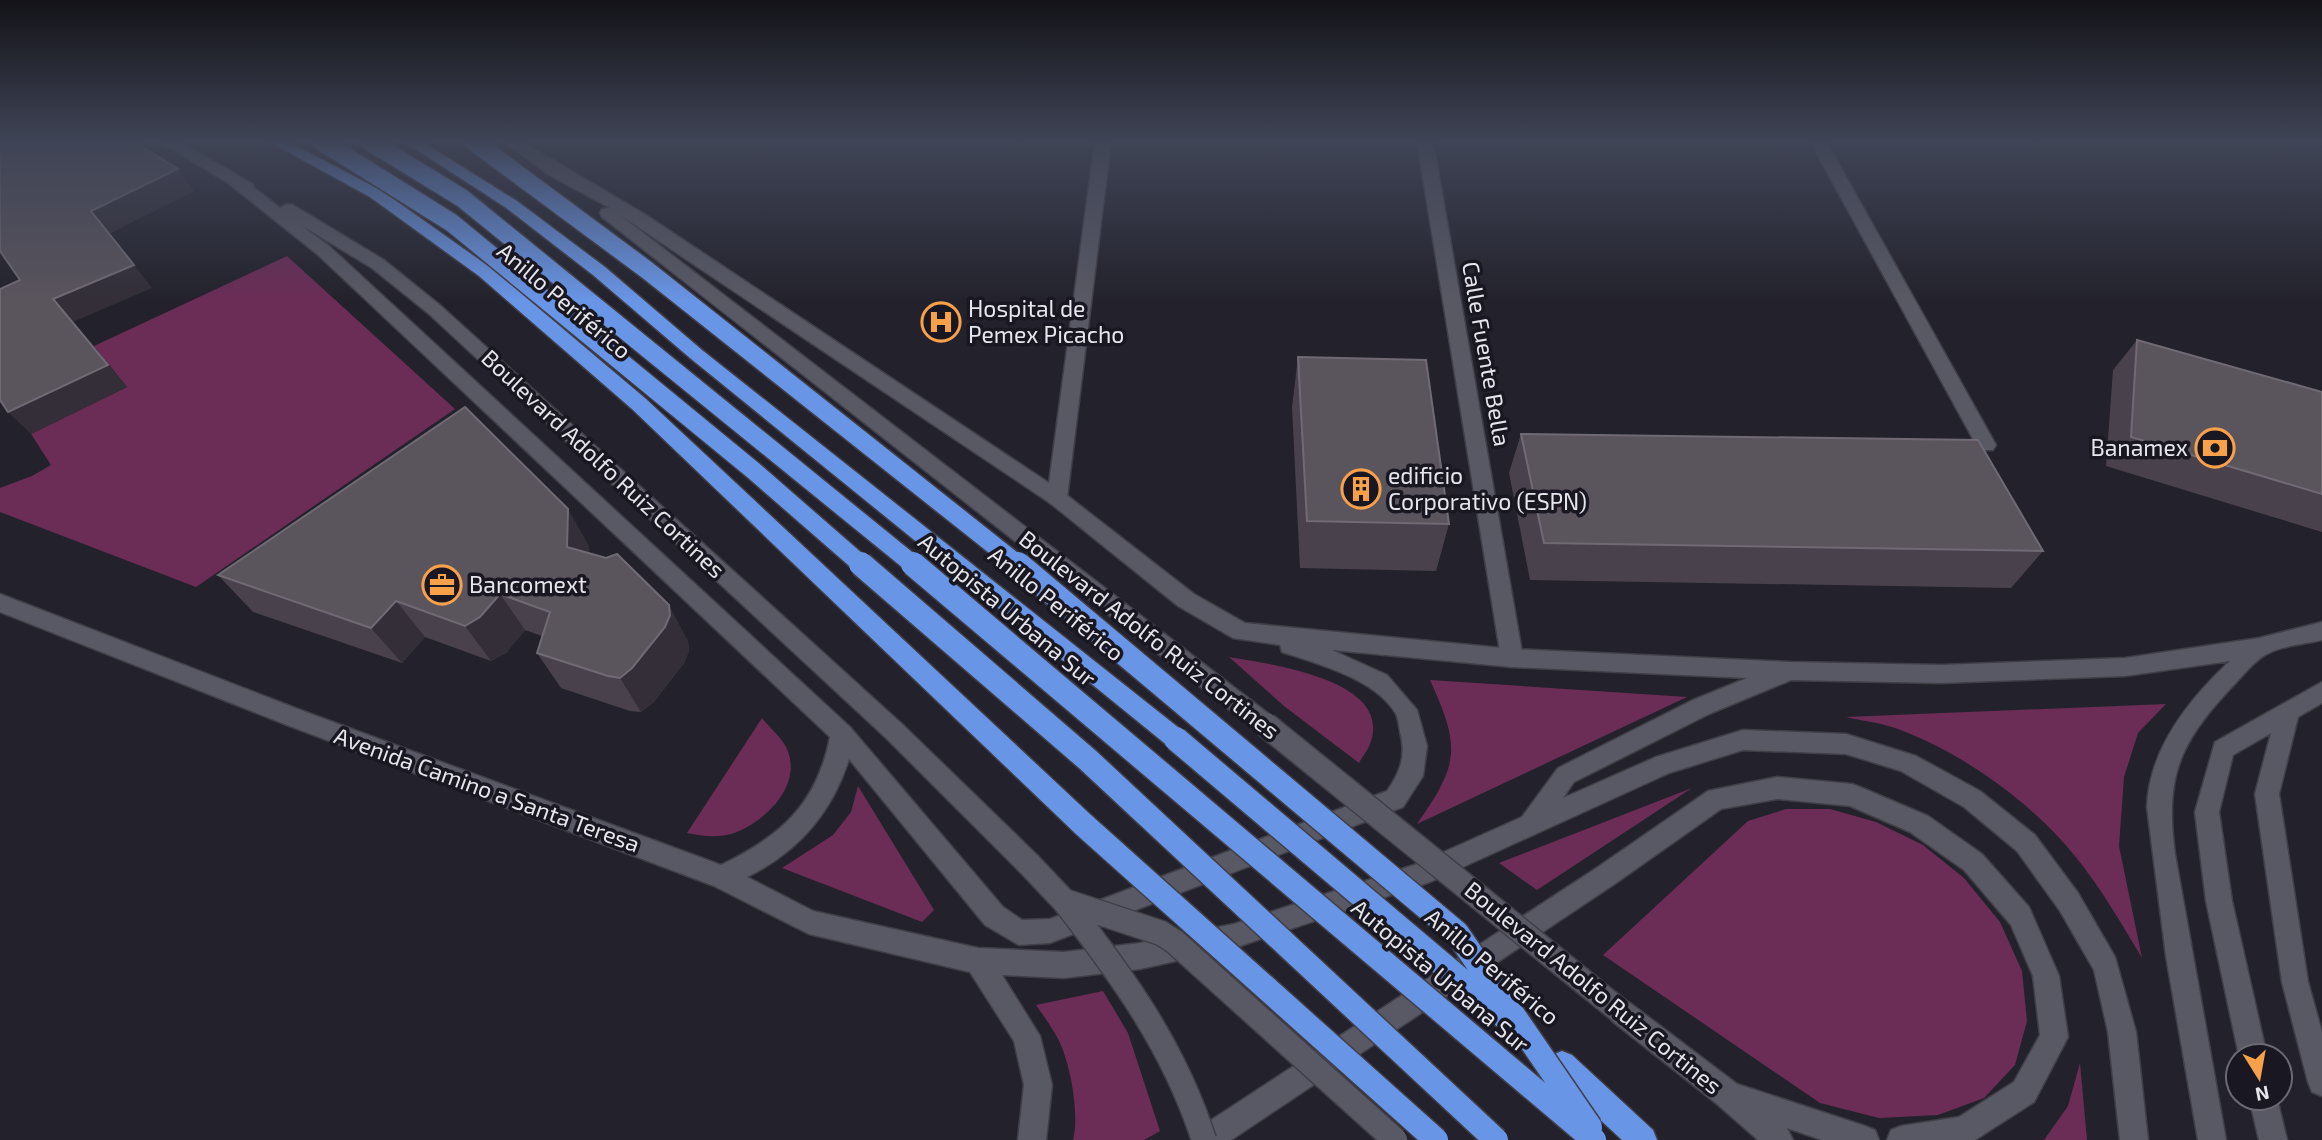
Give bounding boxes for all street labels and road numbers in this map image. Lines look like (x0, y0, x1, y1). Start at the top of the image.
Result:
street label: Anillo Periférico (492, 236, 637, 364)
street label: Calle Fuente Bella (1457, 259, 1517, 448)
street label: Boulevard Adolfo Ruiz Cortines (476, 343, 731, 583)
street label: Boulevard Adolfo Ruiz Cortines (1014, 524, 1285, 744)
street label: Autopista Urbana Sur (913, 527, 1102, 692)
street label: Anillo Periférico (983, 540, 1130, 666)
street label: Avenida Camino a Santa Teresa (331, 721, 644, 857)
street label: Boulevard Adolfo Ruiz Cortines (1460, 875, 1728, 1099)
street label: Autopista Urbana Sur (1346, 893, 1535, 1058)
street label: Anillo Periférico (1420, 902, 1565, 1030)

